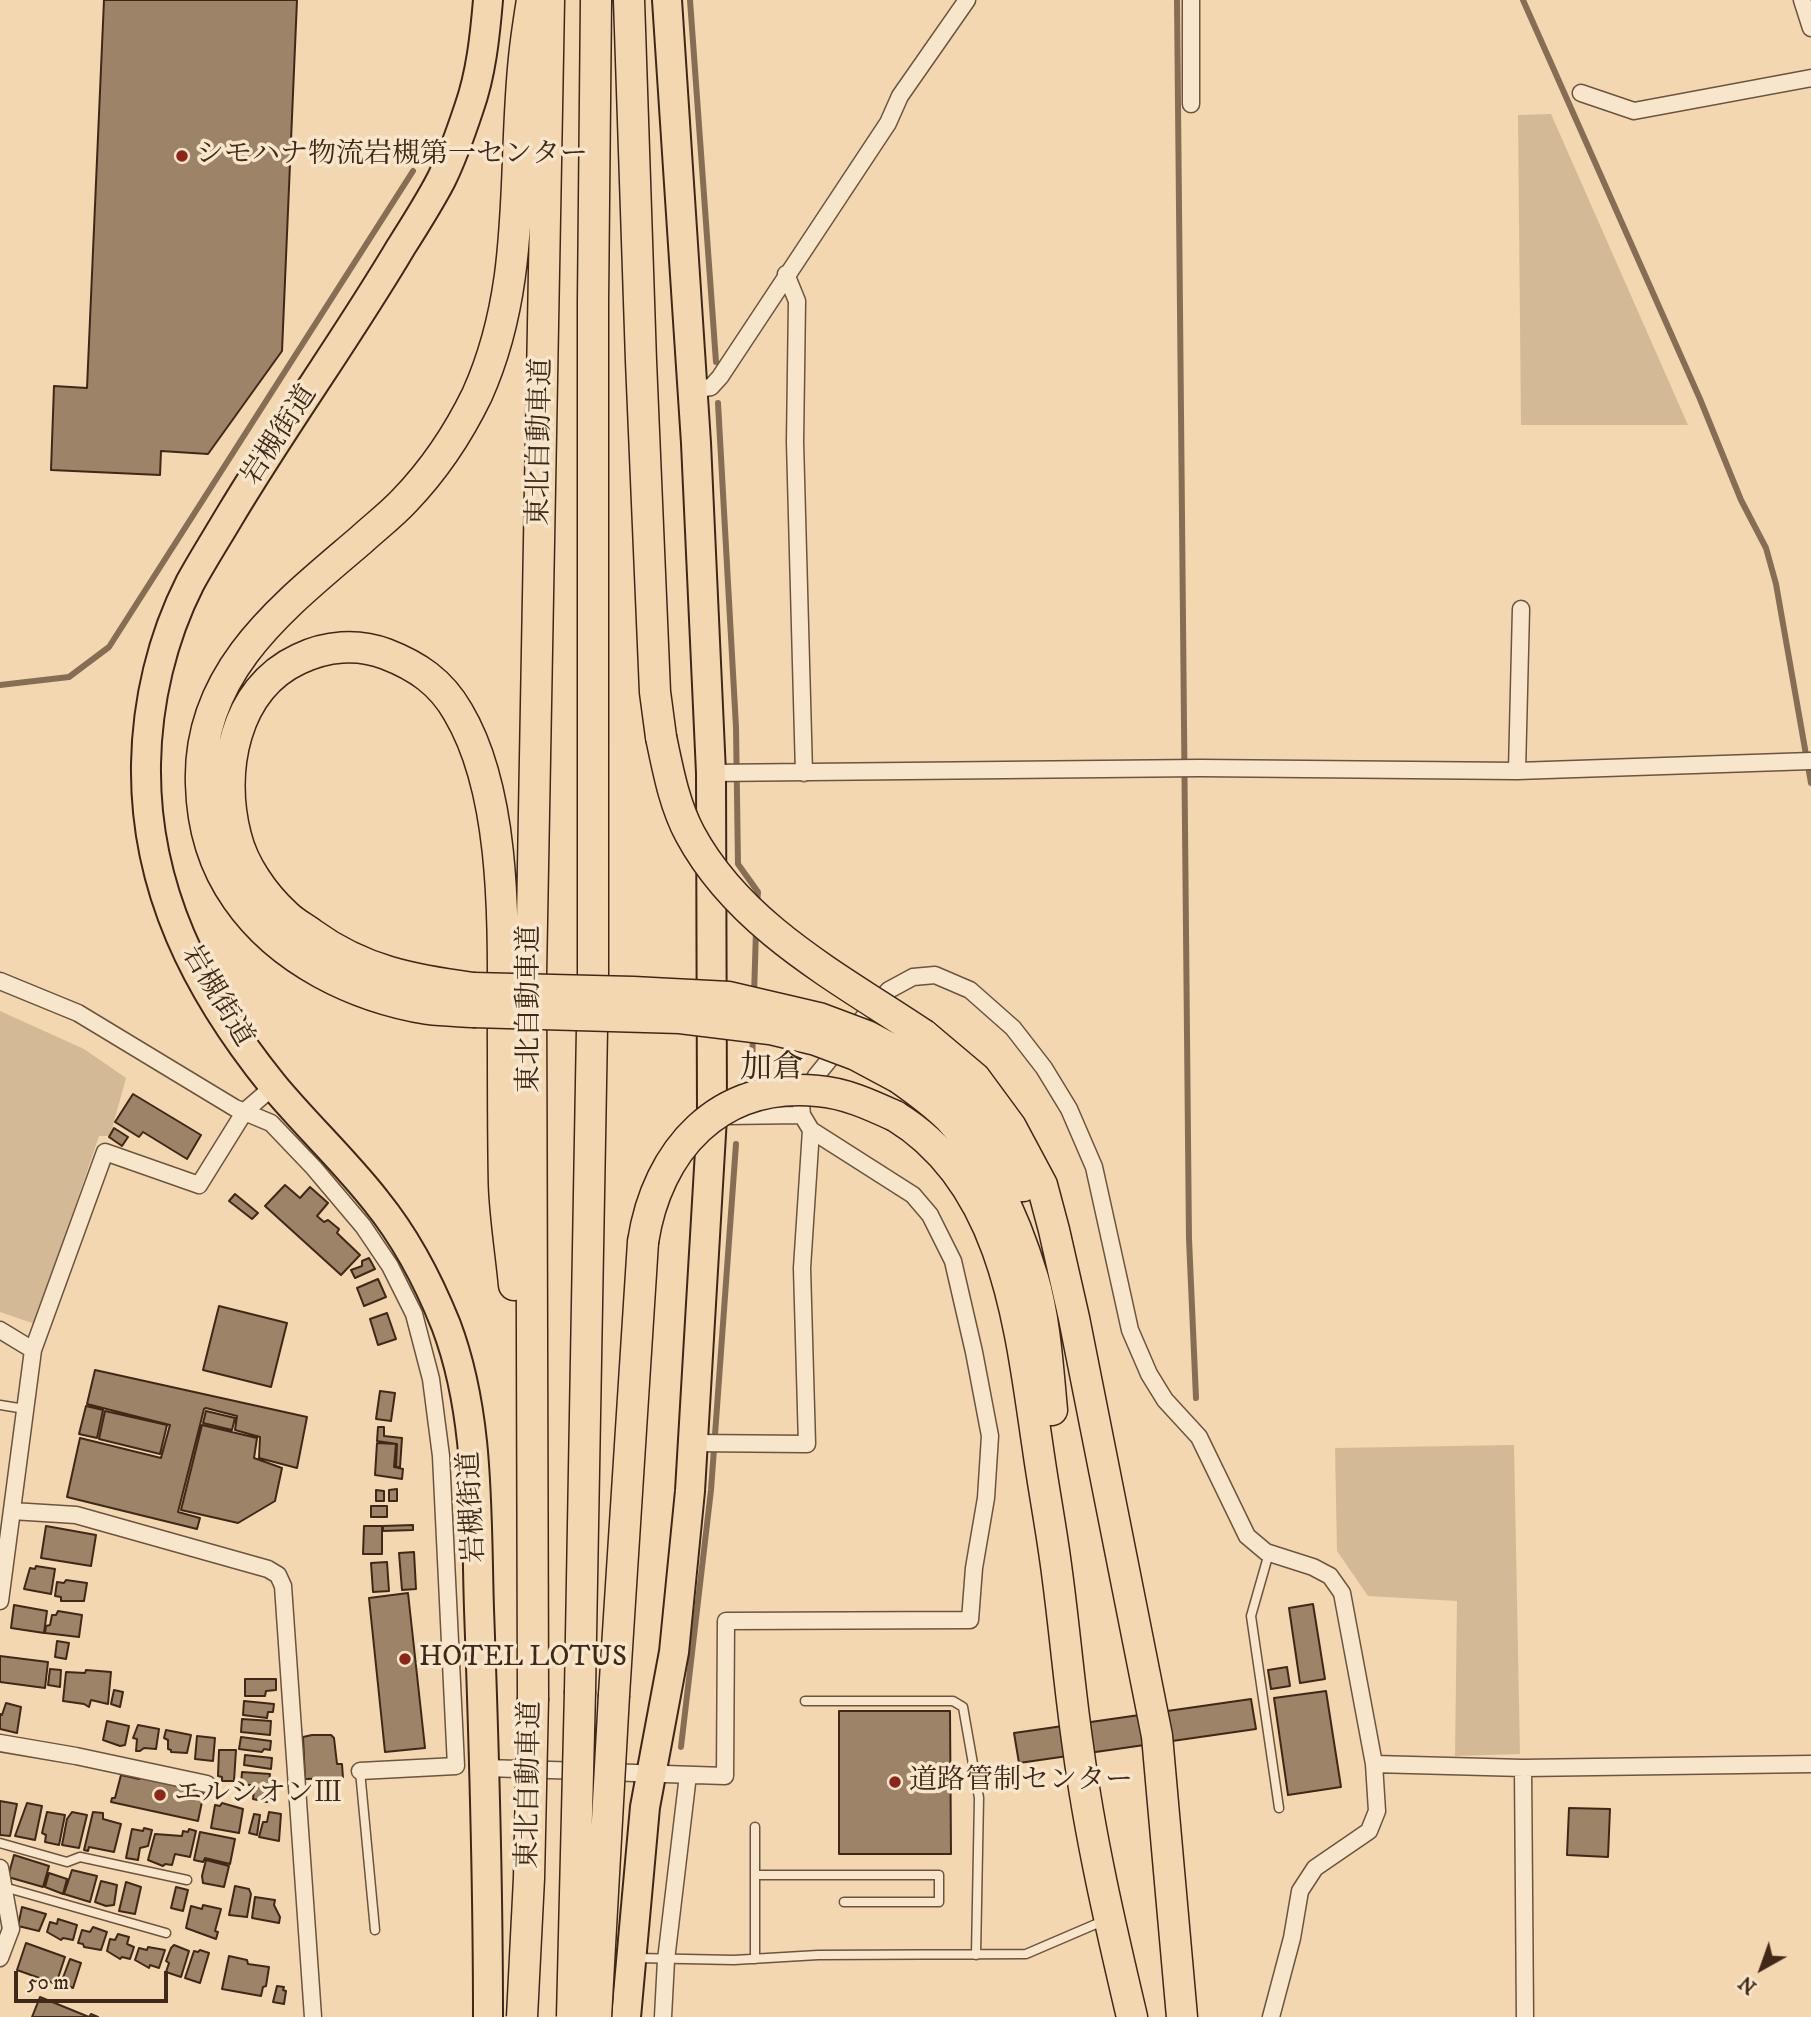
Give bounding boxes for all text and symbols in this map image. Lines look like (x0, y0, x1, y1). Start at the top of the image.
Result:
place label: シモハナ物流岩槻第一センター (196, 139, 588, 173)
marker: シモハナ物流岩槻第一センター (174, 148, 190, 164)
street label: 東北自動車道 (524, 358, 560, 526)
street label: 岩槻街道 (236, 380, 326, 492)
street label: 東北自動車道 (514, 925, 548, 1093)
street label: 岩槻街道 (173, 940, 259, 1054)
district label: 加倉 (740, 1051, 804, 1089)
street label: 岩槻街道 (454, 1450, 494, 1564)
place label: HOTEL LOTUS (419, 1642, 627, 1676)
marker: HOTEL LOTUS (397, 1651, 413, 1667)
street label: 東北自動車道 (513, 1701, 549, 1869)
place label: 道路管制センター (909, 1765, 1133, 1799)
marker: 道路管制センター (887, 1774, 903, 1790)
place label: エルシオンⅢ (174, 1778, 342, 1812)
marker: エルシオンⅢ (152, 1787, 168, 1803)
north arrow (1727, 1933, 1797, 2003)
scale bar (18, 1958, 172, 2002)
text: 50 m (27, 1970, 69, 1996)
text: N (1735, 1971, 1762, 1998)

